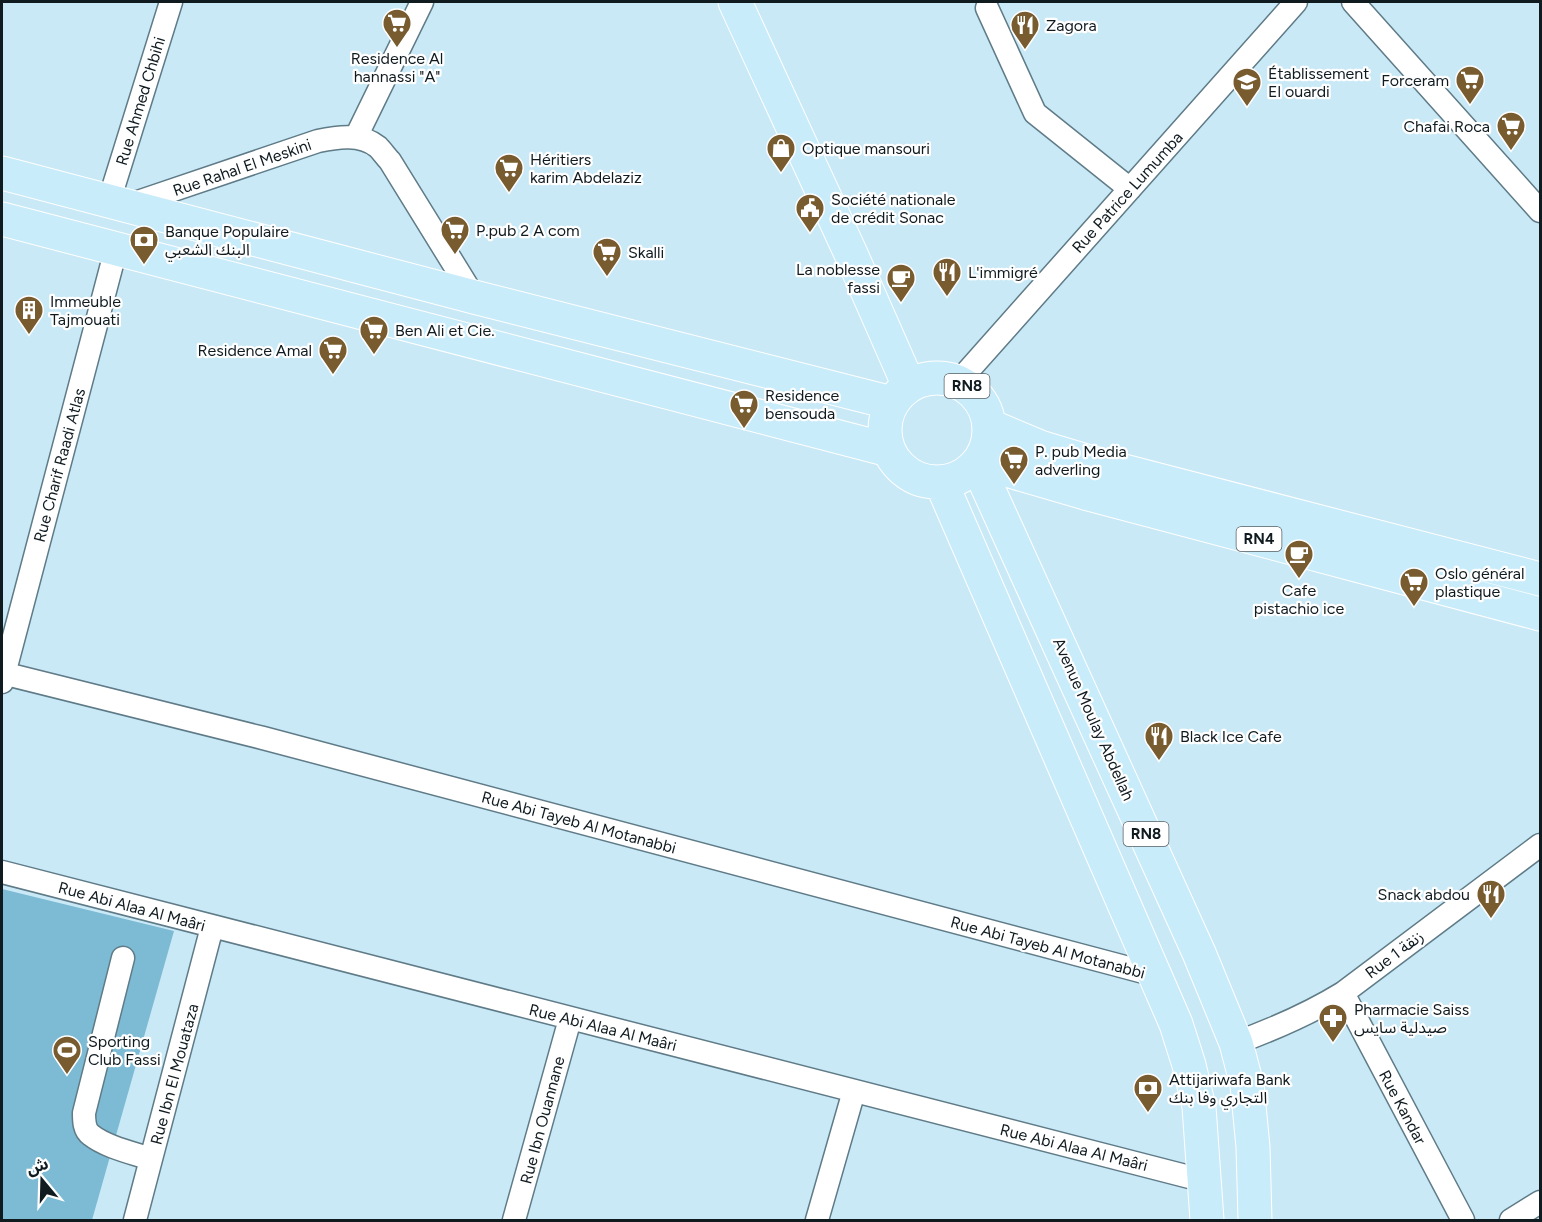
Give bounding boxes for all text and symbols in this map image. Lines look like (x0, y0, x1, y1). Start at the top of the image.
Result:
supermarket icon: Residence Al hannassi "A" (381, 7, 413, 49)
restaurant icon: Zagora (1009, 9, 1041, 51)
place label: Zagora (1046, 16, 1097, 35)
street label: Rue Ahmed Chbihi (112, 35, 169, 168)
place label: Residence Al hannassi "A" (351, 49, 443, 86)
place label: Établissement El ouardi (1268, 64, 1369, 101)
supermarket icon: Forceram (1454, 64, 1486, 106)
school or university icon: Établissement El ouardi (1231, 66, 1263, 108)
place label: Forceram (1381, 71, 1449, 90)
supermarket icon: Chafai Roca (1495, 110, 1527, 152)
place label: Chafai Roca (1404, 117, 1490, 136)
street label: Rue Patrice Lumumba (1068, 128, 1187, 257)
shop icon: Optique mansouri (765, 132, 797, 174)
street label: Rue Rahal El Meskini (170, 135, 314, 200)
place label: Optique mansouri (802, 139, 930, 158)
place label: Héritiers karim Abdelaziz (530, 150, 642, 187)
supermarket icon: Héritiers karim Abdelaziz (493, 152, 525, 194)
place label: Société nationale de crédit Sonac (831, 190, 956, 227)
public building icon: Société nationale de crédit Sonac (794, 192, 826, 234)
supermarket icon: P.pub 2 A com (439, 214, 471, 256)
place label: P.pub 2 A com (476, 221, 580, 240)
place label: Banque Populaire البنك الشعبي (165, 222, 289, 262)
bank icon: Banque Populaire البنك الشعبي (128, 224, 160, 266)
supermarket icon: Skalli (591, 236, 623, 278)
place label: Skalli (628, 243, 664, 262)
restaurant icon: L'immigré (931, 256, 963, 298)
place label: La noblesse fassi (796, 260, 880, 297)
cafe icon: La noblesse fassi (885, 262, 917, 304)
place label: L'immigré (968, 263, 1038, 282)
place label: Immeuble Tajmouati (50, 292, 121, 329)
building icon: Immeuble Tajmouati (13, 294, 45, 336)
supermarket icon: Ben Ali et Cie. (358, 314, 390, 356)
place label: Ben Ali et Cie. (395, 321, 494, 340)
supermarket icon: Residence Amal (317, 334, 349, 376)
place label: Residence Amal (198, 341, 312, 360)
road number: RN8 (944, 374, 990, 398)
street label: Rue Charif Raadi Atlas (30, 386, 89, 544)
place label: Residence bensouda (765, 386, 840, 423)
supermarket icon: Residence bensouda (728, 388, 760, 430)
place label: P. pub Media adverling (1035, 442, 1127, 479)
supermarket icon: P. pub Media adverling (998, 444, 1030, 486)
road number: RN4 (1236, 527, 1282, 551)
cafe icon: Cafe pistachio ice (1283, 538, 1315, 580)
place label: Oslo général plastique (1435, 564, 1525, 601)
supermarket icon: Oslo général plastique (1398, 566, 1430, 608)
place label: Cafe pistachio ice (1254, 581, 1344, 618)
street label: Avenue Moulay Abdellah (1049, 635, 1138, 804)
restaurant icon: Black Ice Cafe (1143, 720, 1175, 762)
place label: Black Ice Cafe (1180, 727, 1282, 746)
street label: Rue Abi Tayeb Al Motanabbi (480, 787, 678, 858)
road number: RN8 (1124, 822, 1168, 846)
street label: Rue Abi Alaa Al Maâri (56, 878, 207, 935)
restaurant icon: Snack abdou (1475, 878, 1507, 920)
place label: Snack abdou (1378, 885, 1470, 904)
street label: Rue Abi Tayeb Al Motanabbi (949, 912, 1147, 983)
street label: Rue 1 زنقة (1362, 926, 1427, 982)
street label: Rue Abi Alaa Al Maâri (527, 1000, 679, 1055)
place label: Pharmacie Saiss صيدلية سايس (1354, 1000, 1469, 1037)
street label: Rue Ibn El Mouataza (147, 1002, 202, 1147)
pharmacy icon: Pharmacie Saiss صيدلية سايس (1317, 1002, 1349, 1044)
place label: Sporting Club Fassi (88, 1032, 161, 1069)
sports icon: Sporting Club Fassi (51, 1034, 83, 1076)
street label: Rue Ibn Ouannane (516, 1054, 569, 1186)
street label: Rue Kandar (1375, 1067, 1430, 1148)
place label: Attijariwafa Bank التجاري وفا بنك (1169, 1070, 1291, 1110)
bank icon: Attijariwafa Bank التجاري وفا بنك (1132, 1072, 1164, 1114)
street label: Rue Abi Alaa Al Maâri (998, 1120, 1150, 1175)
north arrow (12, 1150, 72, 1210)
text: ش (24, 1154, 51, 1179)

